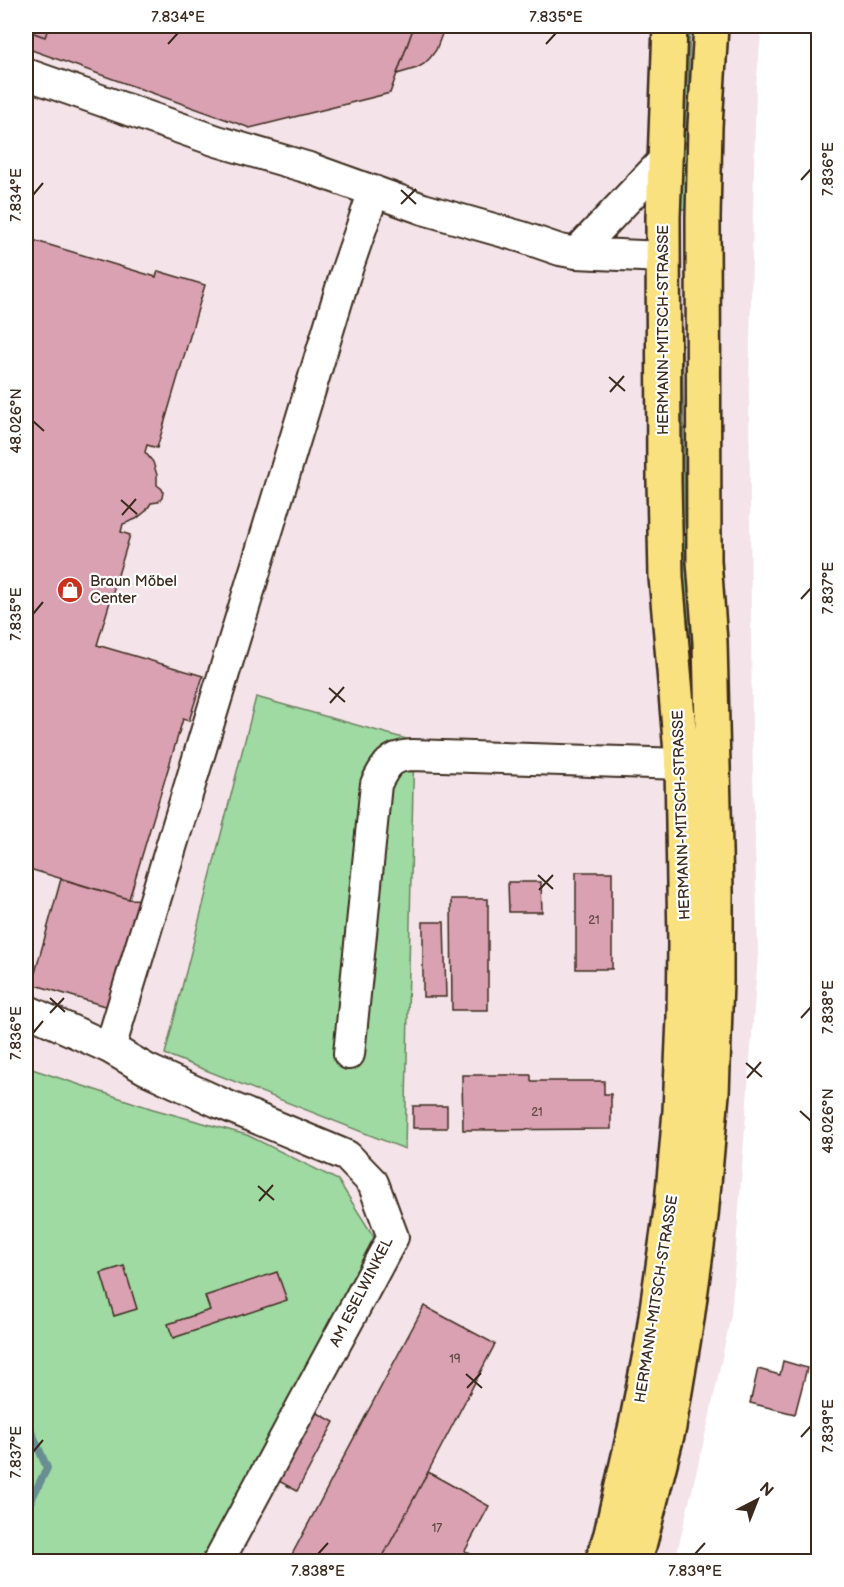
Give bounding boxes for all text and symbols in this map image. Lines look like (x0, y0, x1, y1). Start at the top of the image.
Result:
text: 7.834°E (151, 8, 205, 27)
text: 7.835°E (529, 8, 583, 27)
text: 7.836°E (819, 142, 838, 196)
text: 7.834°E (7, 168, 26, 222)
street label: HERMANN-MITSCH-STRASSE (654, 225, 673, 435)
text: 48.026°N (7, 388, 26, 454)
text: 7.837°E (819, 562, 838, 614)
place label: Braun Möbel Center (90, 572, 177, 608)
shop icon: Braun Möbel Center (55, 575, 85, 605)
text: 7.835°E (7, 587, 26, 641)
street label: HERMANN-MITSCH-STRASSE (668, 710, 695, 920)
house number: 21 (588, 913, 600, 928)
text: 7.838°E (819, 980, 838, 1034)
text: 7.836°E (7, 1006, 26, 1060)
text: 48.026°N (819, 1088, 838, 1154)
house number: 21 (531, 1105, 543, 1120)
street label: HERMANN-MITSCH-STRASSE (631, 1194, 682, 1404)
street label: AM ESELWINKEL (326, 1234, 397, 1350)
house number: 19 (449, 1352, 461, 1367)
text: 7.839°E (819, 1399, 838, 1453)
text: 7.837°E (7, 1426, 26, 1478)
north arrow (727, 1470, 787, 1530)
text: N (755, 1479, 777, 1501)
house number: 17 (432, 1521, 442, 1536)
text: 7.838°E (291, 1562, 345, 1581)
text: 7.839°E (668, 1562, 722, 1581)

